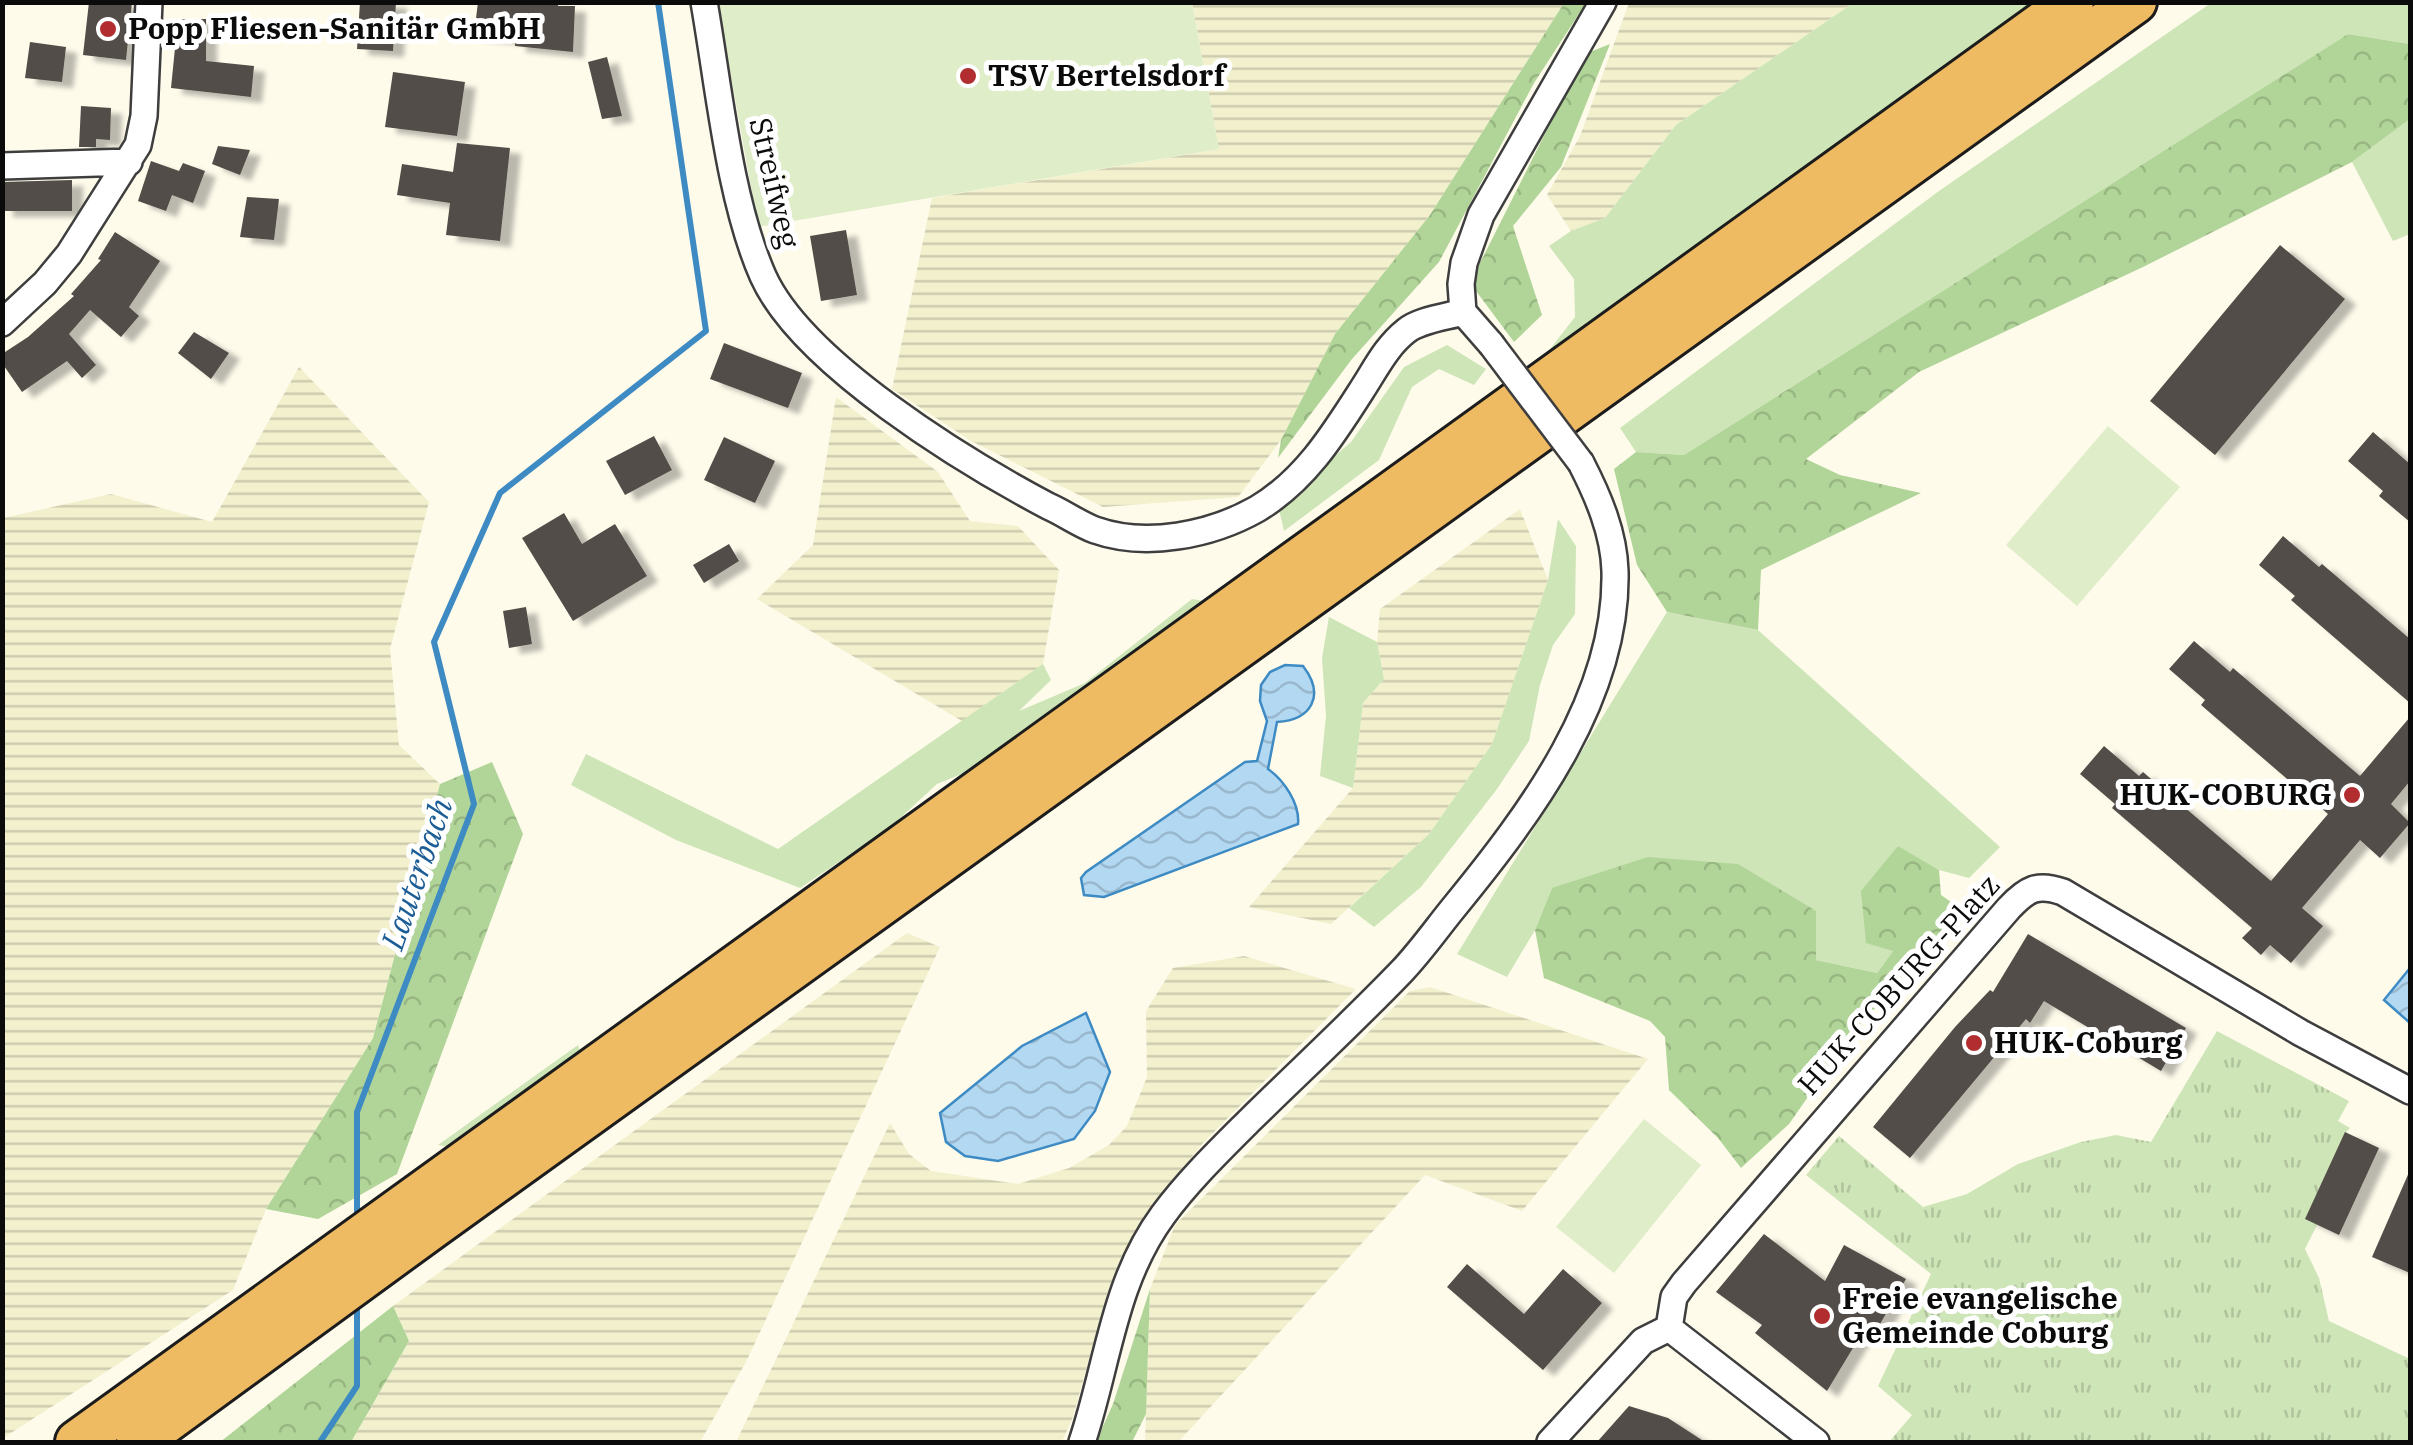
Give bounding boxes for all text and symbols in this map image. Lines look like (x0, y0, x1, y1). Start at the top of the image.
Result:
place label: Popp Fliesen-Sanitär GmbH (128, 8, 541, 47)
marker: Popp Fliesen-Sanitär GmbH (97, 18, 119, 40)
place label: TSV Bertelsdorf (988, 55, 1228, 94)
marker: TSV Bertelsdorf (957, 65, 979, 87)
street label: Streifweg (742, 114, 809, 252)
place label: HUK-COBURG (2120, 774, 2332, 813)
marker: HUK-COBURG (2341, 784, 2363, 806)
water label: Lauterbach (370, 792, 462, 956)
street label: HUK-COBURG-Platz (1788, 865, 2007, 1103)
place label: HUK-Coburg (1994, 1022, 2183, 1061)
marker: HUK-Coburg (1963, 1032, 1985, 1054)
place label: Freie evangelische Gemeinde Coburg (1842, 1278, 2118, 1351)
marker: Freie evangelische Gemeinde Coburg (1811, 1305, 1833, 1327)

